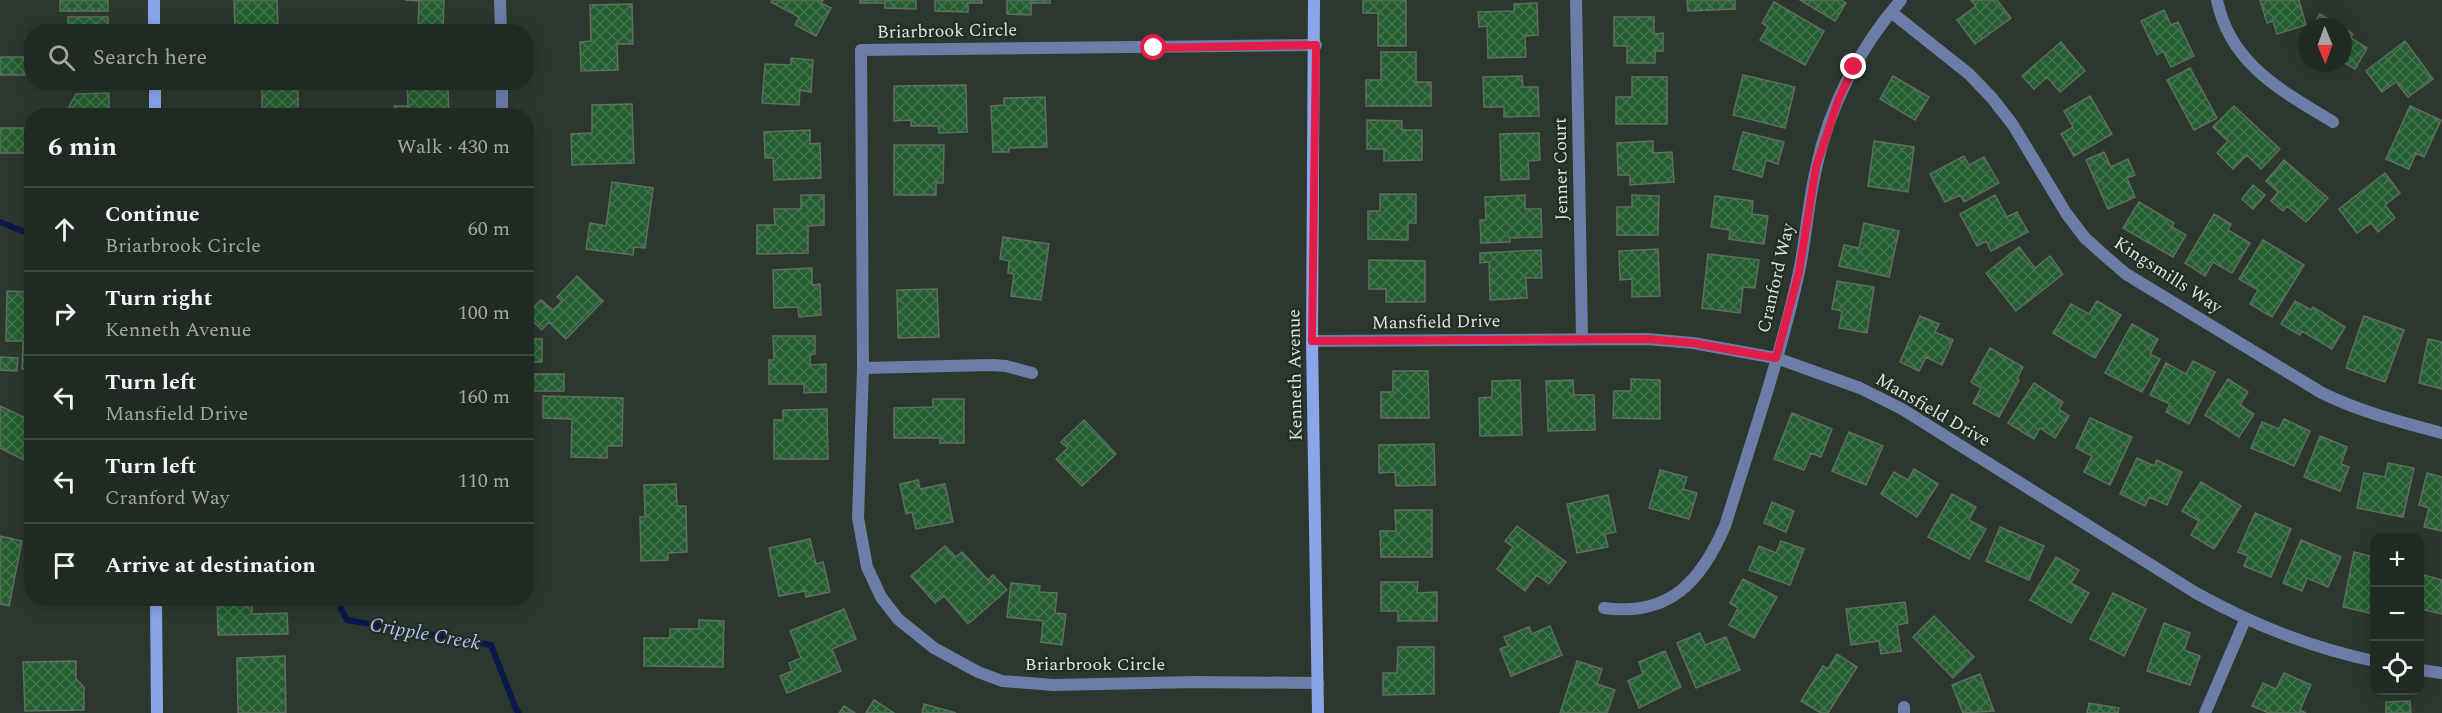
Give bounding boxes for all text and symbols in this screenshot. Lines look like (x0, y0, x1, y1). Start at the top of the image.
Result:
street label: Briarbrook Circle (877, 16, 1017, 46)
north arrow (2298, 18, 2352, 72)
search box (24, 24, 534, 90)
route start (1140, 34, 1166, 60)
icon: search (45, 41, 78, 74)
text: Search here (93, 41, 207, 74)
route end (1840, 53, 1866, 79)
street label: Jenner Court (1547, 117, 1575, 221)
text: 6 min (48, 127, 117, 167)
text: Walk · 430 m (397, 132, 510, 162)
text: Continue (105, 198, 200, 231)
icon: ahead (48, 213, 81, 246)
text: 60 m (468, 214, 510, 244)
street label: Cranford Way (1750, 219, 1802, 336)
street label: Kingsmills Way (2108, 230, 2229, 321)
text: Briarbrook Circle (105, 231, 261, 261)
text: Turn right (105, 282, 212, 315)
icon: right (48, 297, 81, 330)
text: 100 m (458, 298, 510, 328)
street label: Mansfield Drive (1371, 307, 1501, 337)
street label: Kenneth Avenue (1280, 309, 1310, 441)
text: Kenneth Avenue (105, 315, 251, 345)
text: Turn left (105, 366, 197, 399)
street label: Mansfield Drive (1870, 366, 1996, 454)
icon: left (48, 381, 81, 414)
text: 160 m (458, 382, 510, 412)
text: Mansfield Drive (105, 399, 248, 429)
text: Turn left (105, 450, 197, 483)
icon: left (48, 465, 81, 498)
text: 110 m (458, 466, 510, 496)
text: Cranford Way (105, 483, 229, 513)
map controls (2370, 533, 2424, 695)
button: + (2370, 533, 2424, 587)
icon: arrive (48, 549, 81, 582)
text: Arrive at destination (105, 549, 316, 582)
button: − (2370, 587, 2424, 641)
water label: Cripple Creek (367, 609, 483, 659)
button: locate (2370, 641, 2424, 695)
street label: Briarbrook Circle (1025, 651, 1165, 678)

